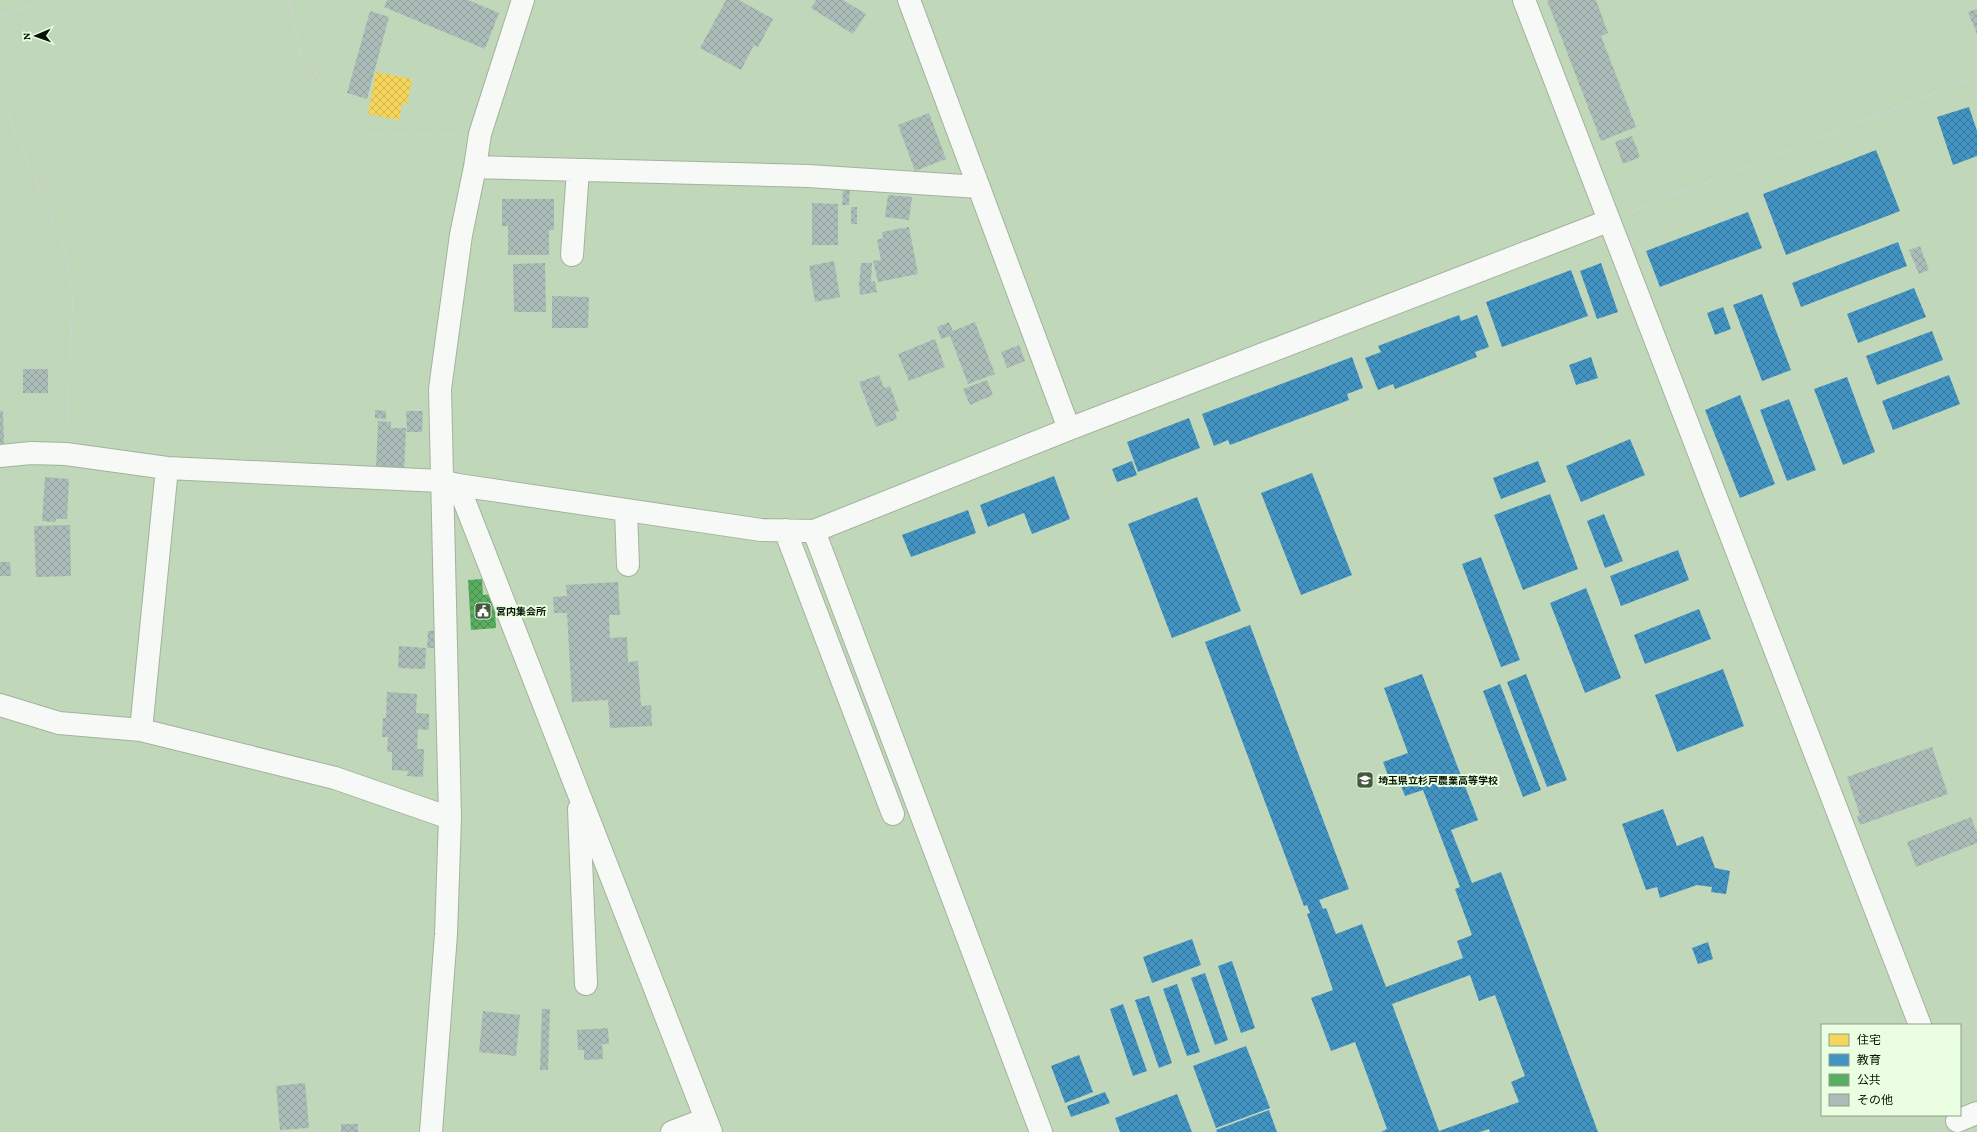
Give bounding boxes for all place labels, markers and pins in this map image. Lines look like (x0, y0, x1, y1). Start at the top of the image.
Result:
public building icon: 宮内集会所 (473, 601, 493, 621)
place label: 宮内集会所 (496, 606, 546, 617)
school or university icon: 埼玉県立杉戸農業高等学校 (1355, 770, 1375, 790)
place label: 埼玉県立杉戸農業高等学校 (1378, 775, 1498, 786)

